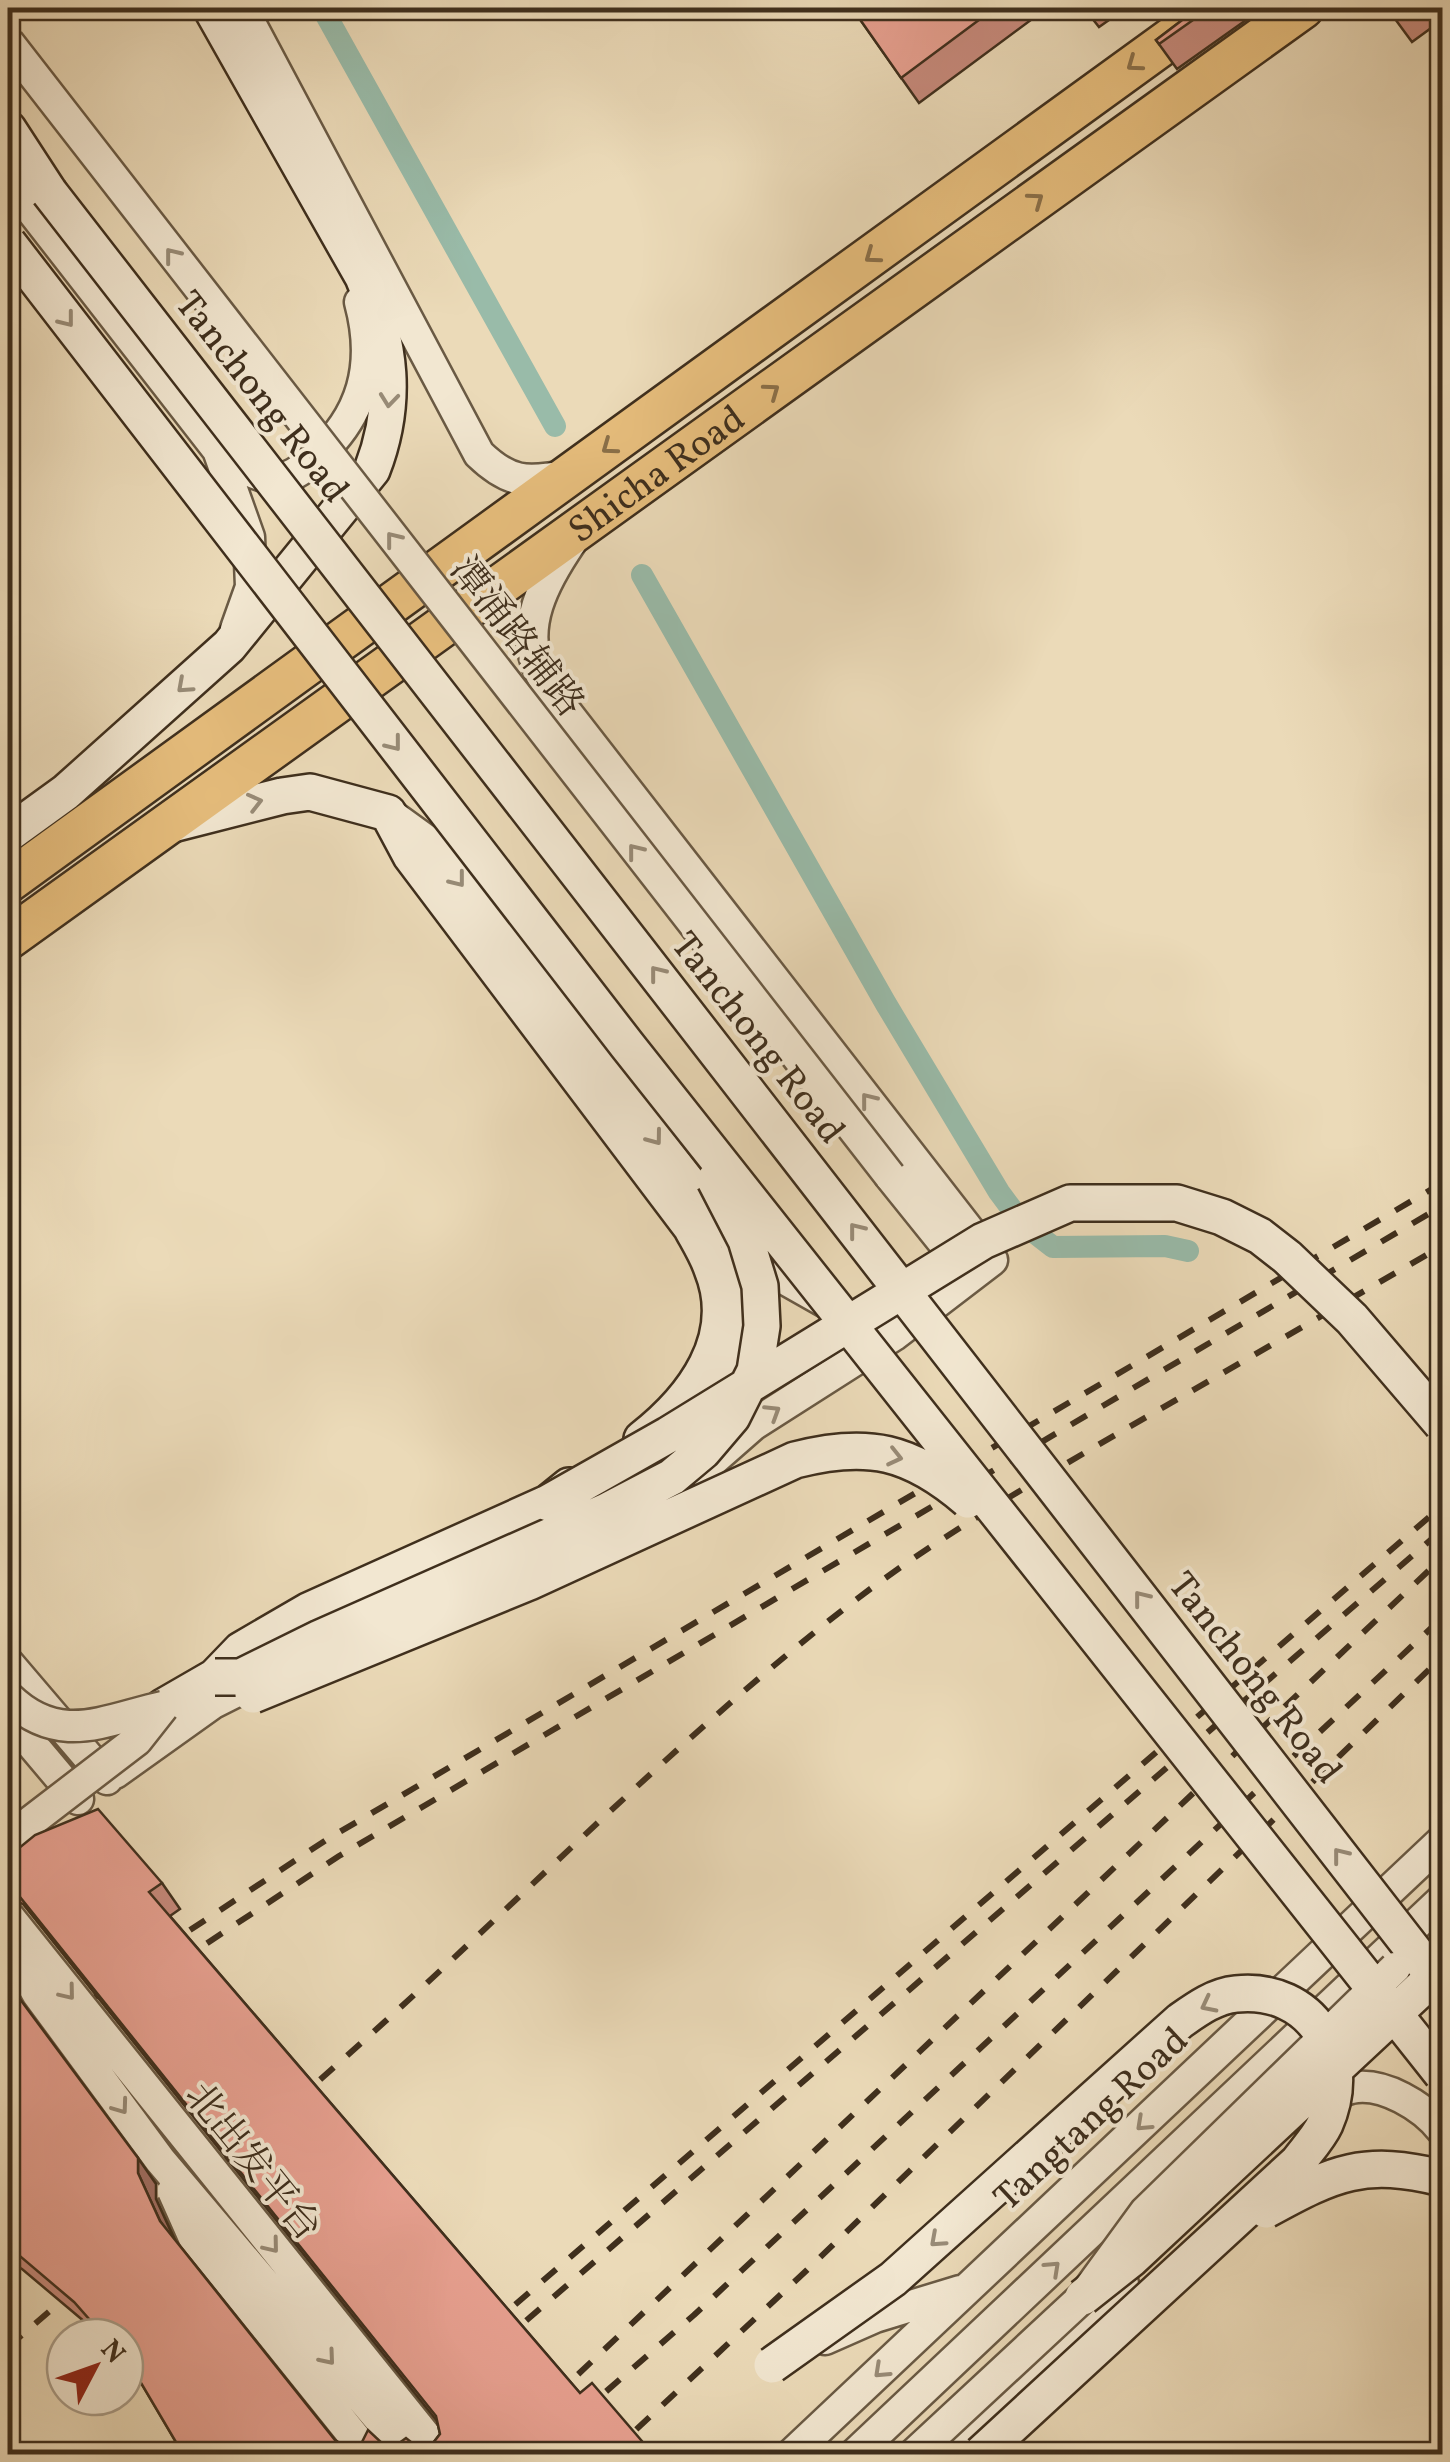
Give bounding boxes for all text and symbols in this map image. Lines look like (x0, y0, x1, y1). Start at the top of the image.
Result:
one-way arrow (1127, 53, 1145, 70)
one-way arrow (1024, 194, 1043, 213)
one-way arrow (865, 245, 883, 262)
one-way arrow (166, 248, 183, 266)
street label: Tanchong Road (161, 281, 360, 515)
one-way arrow (55, 309, 73, 327)
one-way arrow (761, 385, 779, 403)
one-way arrow (379, 392, 400, 408)
street label: Shicha Road (559, 394, 757, 558)
one-way arrow (601, 435, 620, 453)
one-way arrow (387, 533, 404, 551)
street label: 潭涌路辅路 (436, 547, 595, 729)
one-way arrow (177, 675, 196, 693)
one-way arrow (383, 733, 400, 751)
one-way arrow (246, 793, 263, 814)
one-way arrow (629, 844, 647, 862)
one-way arrow (446, 868, 464, 886)
street label: Tanchong Road (657, 922, 856, 1156)
one-way arrow (651, 967, 668, 985)
one-way arrow (862, 1093, 880, 1111)
one-way arrow (643, 1127, 660, 1145)
one-way arrow (850, 1223, 867, 1241)
one-way arrow (762, 1405, 780, 1424)
one-way arrow (886, 1445, 903, 1466)
street label: Tanchong Road (1154, 1562, 1353, 1796)
one-way arrow (1135, 1591, 1152, 1609)
one-way arrow (1334, 1848, 1352, 1866)
one-way arrow (56, 1982, 74, 2000)
one-way arrow (1201, 1992, 1219, 2012)
street label: Tangtang Road (983, 2016, 1201, 2225)
street label: 北出发平台 (171, 2073, 332, 2254)
one-way arrow (110, 2096, 127, 2114)
one-way arrow (1136, 2112, 1154, 2130)
one-way arrow (930, 2228, 949, 2246)
one-way arrow (260, 2235, 278, 2253)
one-way arrow (1041, 2262, 1060, 2280)
north arrow (45, 2317, 145, 2417)
text: N (91, 2332, 133, 2373)
one-way arrow (316, 2347, 334, 2365)
one-way arrow (874, 2359, 892, 2377)

